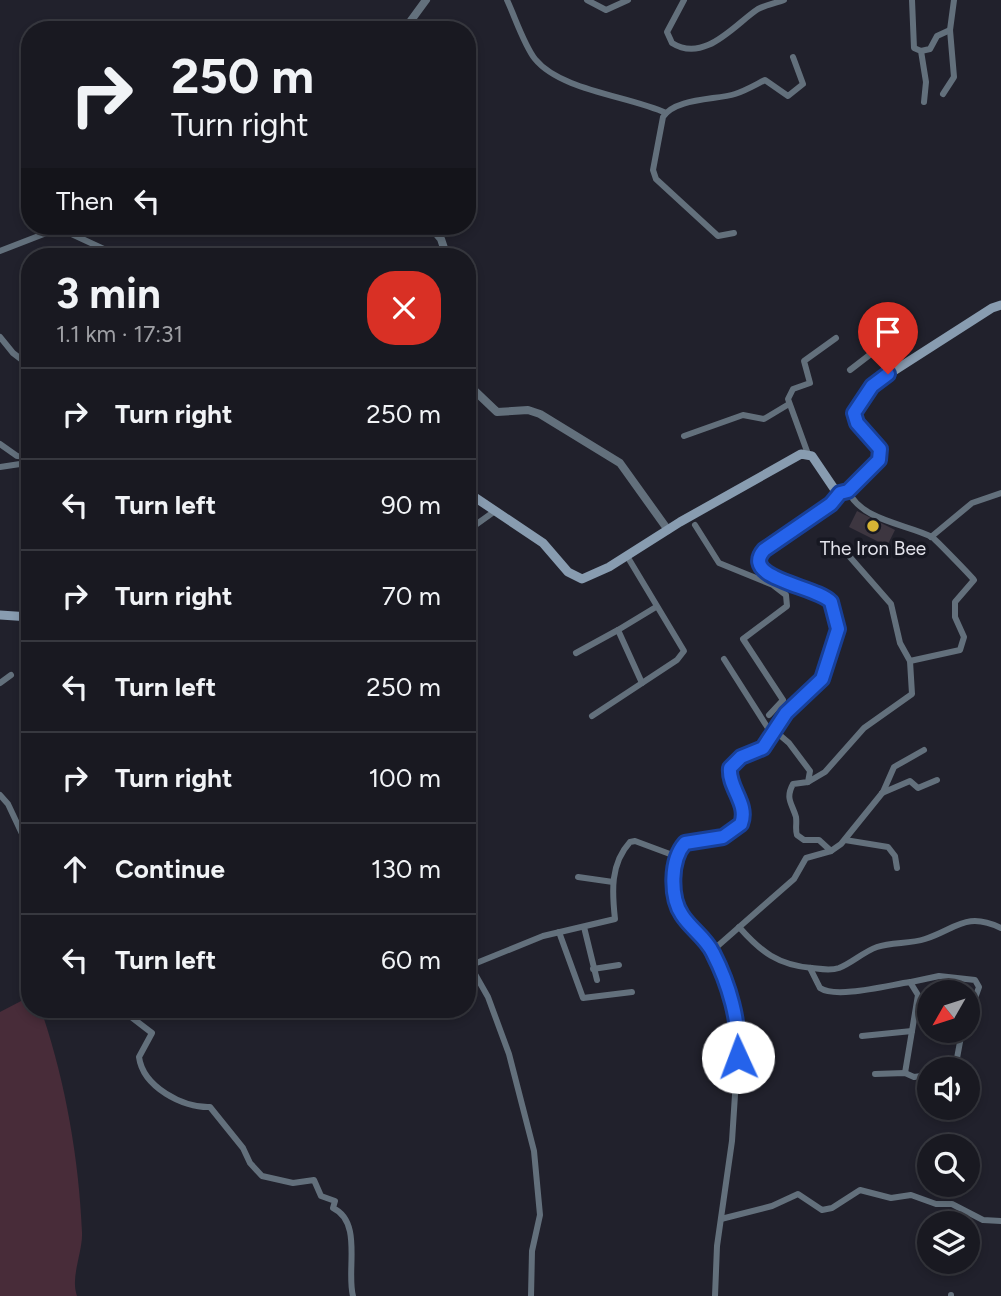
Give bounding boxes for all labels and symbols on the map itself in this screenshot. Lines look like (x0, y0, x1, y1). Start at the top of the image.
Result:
pin (858, 302, 918, 374)
marker: The Iron Bee (865, 518, 881, 534)
place label: The Iron Bee (820, 537, 926, 560)
north arrow (917, 980, 980, 1043)
position arrow (701, 1020, 775, 1094)

